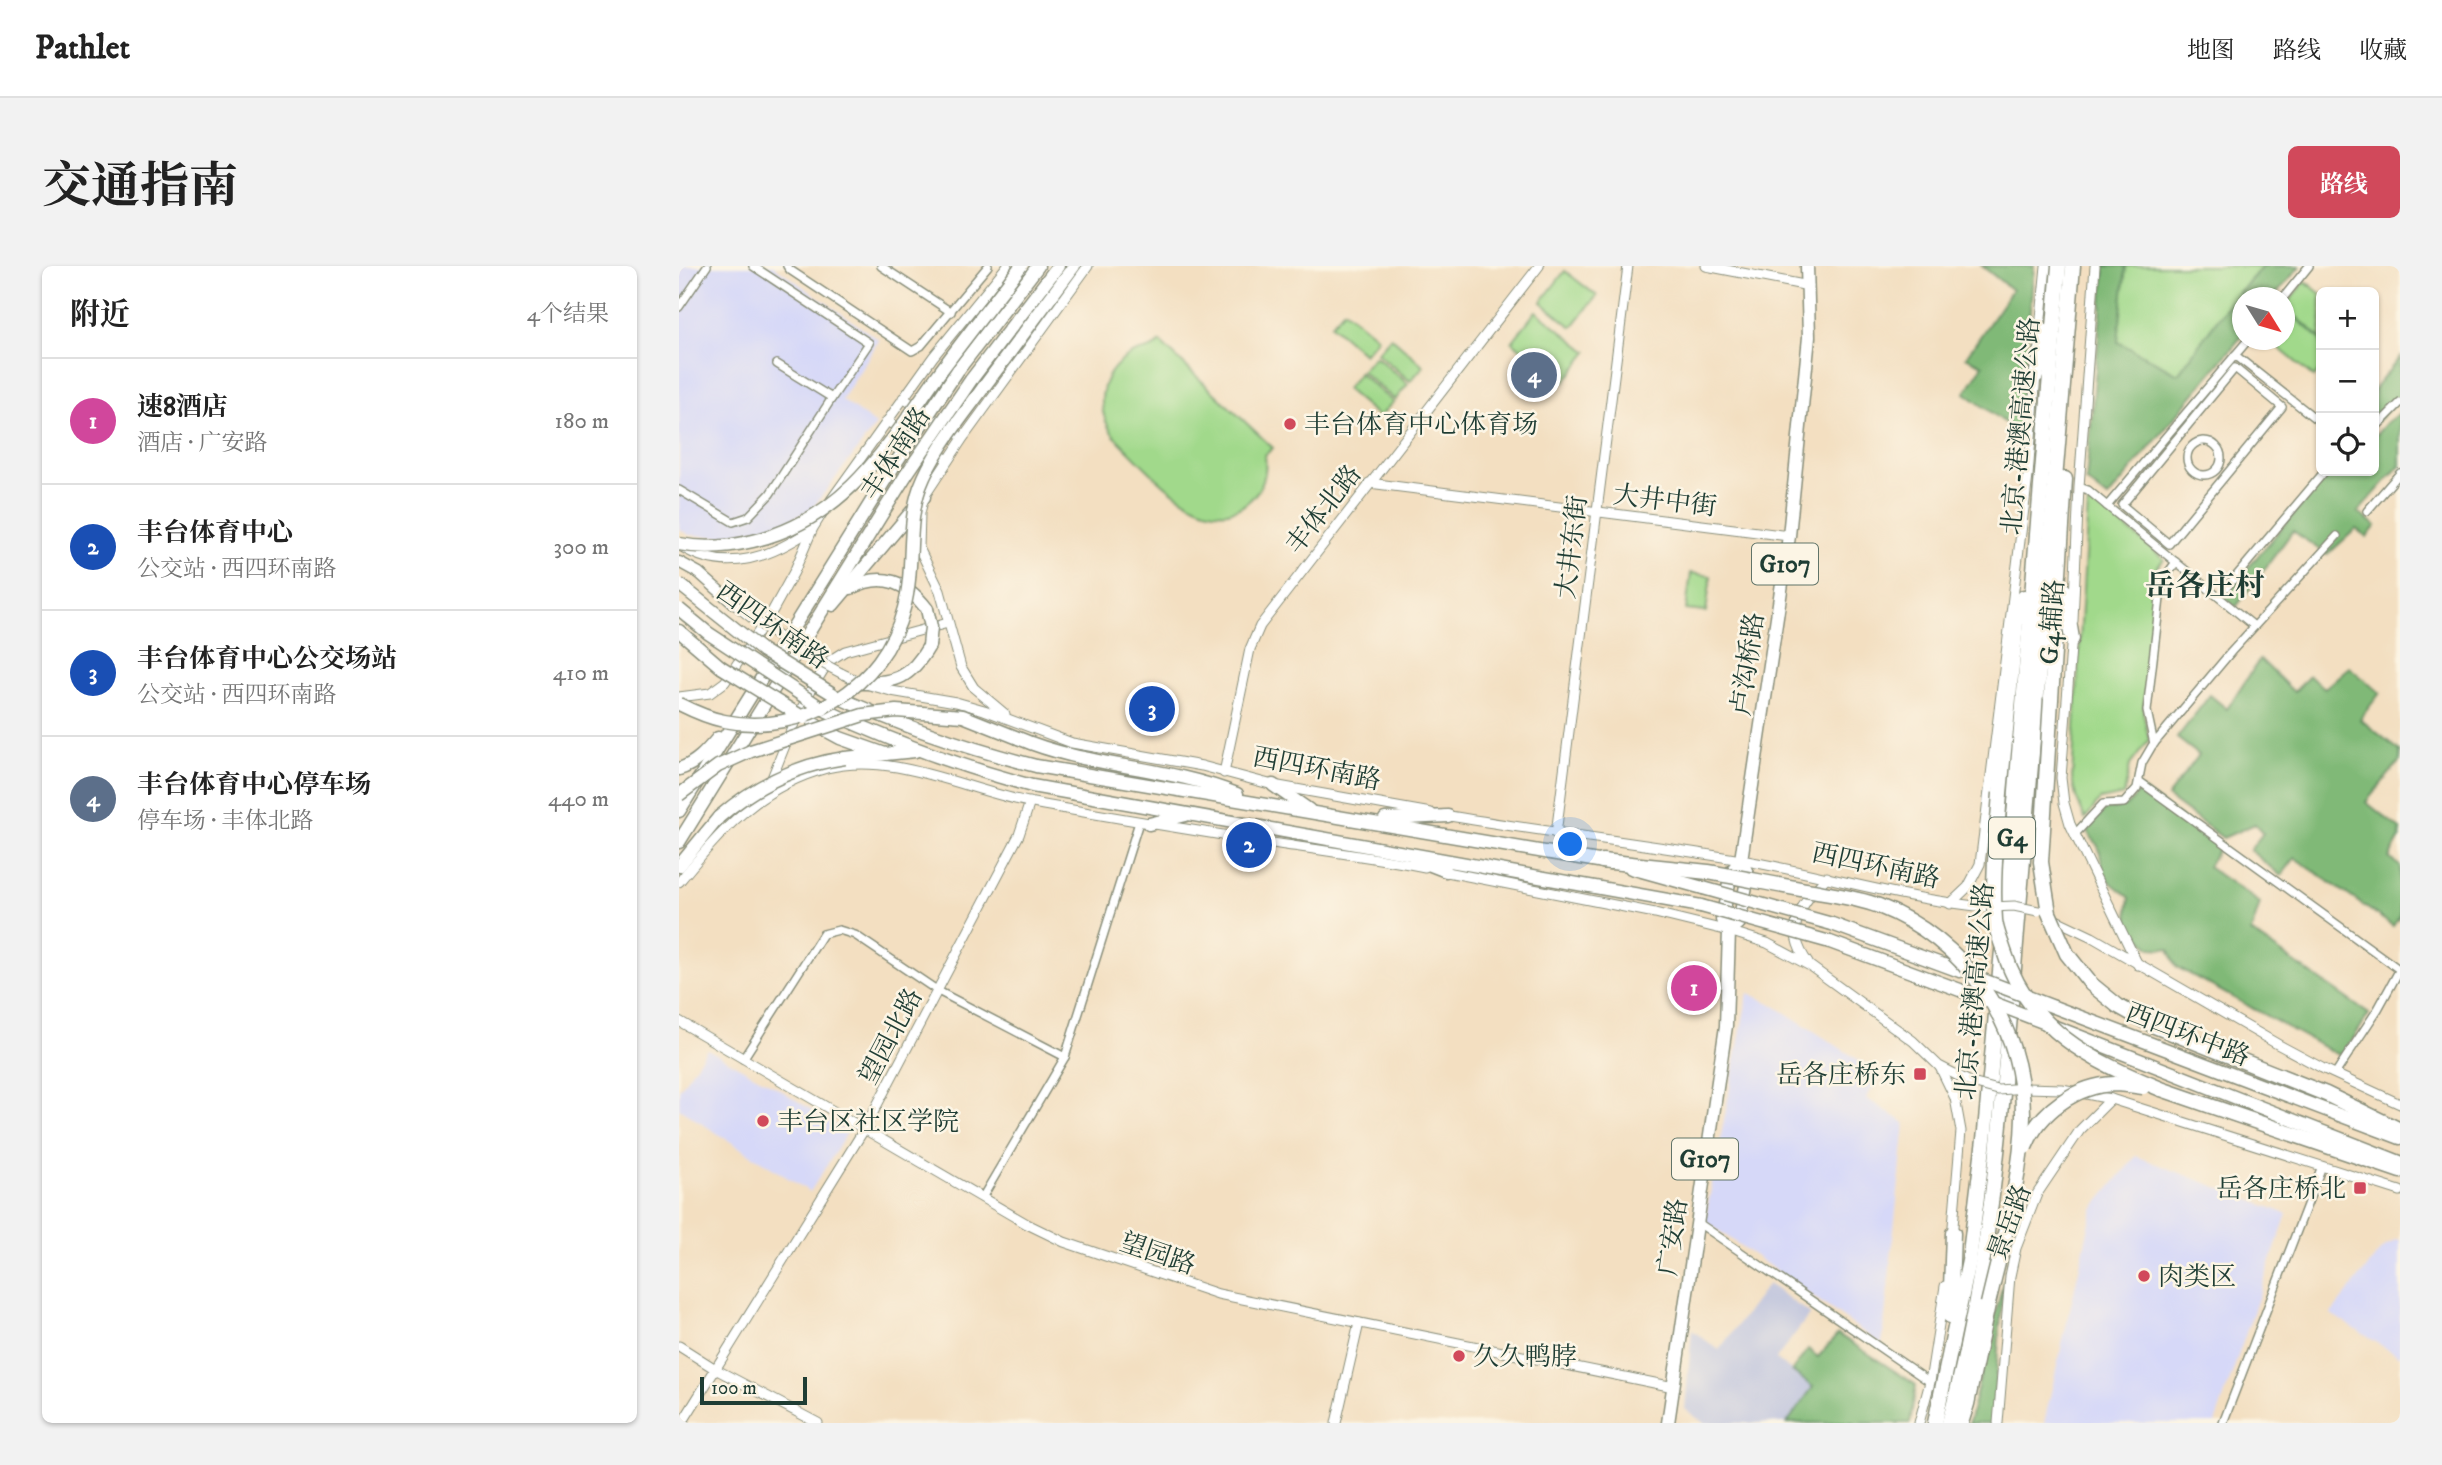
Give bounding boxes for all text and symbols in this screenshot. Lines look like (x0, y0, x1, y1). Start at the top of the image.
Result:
text: Pathlet (35, 28, 130, 69)
text: 地图 (2187, 36, 2235, 66)
text: 路线 (2273, 36, 2321, 66)
text: 收藏 (2359, 36, 2407, 66)
button: 路线 (2288, 146, 2400, 218)
text: 交通指南 (42, 157, 238, 219)
north arrow (2232, 287, 2295, 350)
map controls (2316, 287, 2379, 476)
button: + (2316, 287, 2379, 350)
text: 附近 (70, 297, 130, 334)
text: 4个结果 (527, 300, 609, 329)
street label: 北京-港澳高速公路 (1996, 316, 2047, 536)
pin: 4 (1511, 349, 1557, 401)
button: − (2316, 350, 2379, 413)
text: 速8酒店 (137, 391, 228, 424)
street label: 丰体南路 (854, 401, 938, 506)
text: 1 (89, 407, 97, 436)
text: 180 m (554, 407, 609, 436)
place label: 丰台体育中心体育场 (1304, 409, 1538, 442)
button: locate (2316, 413, 2379, 476)
marker: 丰台体育中心体育场 (1282, 416, 1298, 432)
text: 酒店 · 广安路 (137, 429, 267, 458)
street label: 丰体北路 (1279, 459, 1369, 561)
street label: 大井中街 (1611, 479, 1718, 524)
street label: 大井东街 (1550, 494, 1595, 601)
text: 丰台体育中心 (137, 517, 293, 550)
text: 2 (87, 533, 99, 562)
text: 300 m (553, 533, 609, 562)
road number: G107 (1752, 544, 1818, 584)
text: 公交站 · 西四环南路 (137, 555, 336, 584)
district label: 岳各庄村 (2145, 568, 2265, 605)
street label: 西四环南路 (709, 575, 835, 677)
street label: G4辅路 (2033, 578, 2072, 666)
street label: 卢沟桥路 (1725, 610, 1772, 718)
text: 丰台体育中心公交场站 (137, 643, 397, 676)
text: 3 (89, 659, 97, 688)
text: 410 m (553, 659, 609, 688)
text: 公交站 · 西四环南路 (137, 681, 336, 710)
pin: 3 (1129, 683, 1175, 735)
street label: 西四环南路 (1250, 741, 1384, 798)
text: 丰台体育中心停车场 (137, 769, 371, 802)
text: 4 (86, 785, 100, 814)
text: 440 m (548, 785, 609, 814)
text: 停车场 · 丰体北路 (137, 807, 313, 836)
road number: G4 (1989, 818, 2035, 858)
pin: 2 (1226, 819, 1272, 871)
your location (1553, 827, 1587, 861)
street label: 西四环南路 (1809, 837, 1943, 896)
street label: 北京-港澳高速公路 (1950, 881, 2001, 1101)
pin: 1 (1671, 962, 1717, 1014)
street label: 望园北路 (852, 983, 930, 1090)
street label: 西四环中路 (2121, 997, 2254, 1074)
place label: 岳各庄桥东 (1776, 1059, 1906, 1092)
marker: 岳各庄桥东 (1912, 1066, 1928, 1082)
place label: 丰台区社区学院 (777, 1106, 959, 1139)
marker: 丰台区社区学院 (755, 1113, 771, 1129)
road number: G107 (1672, 1138, 1738, 1180)
place label: 岳各庄桥北 (2216, 1173, 2346, 1206)
street label: 景岳路 (1982, 1180, 2039, 1265)
marker: 岳各庄桥北 (2352, 1180, 2368, 1196)
street label: 广安路 (1652, 1196, 1695, 1278)
street label: 望园路 (1115, 1226, 1200, 1283)
place label: 肉类区 (2158, 1261, 2236, 1294)
marker: 肉类区 (2136, 1268, 2152, 1284)
place label: 久久鸭脖 (1473, 1341, 1577, 1374)
marker: 久久鸭脖 (1451, 1348, 1467, 1364)
scale bar (700, 1374, 807, 1406)
text: 100 m (711, 1377, 757, 1400)

